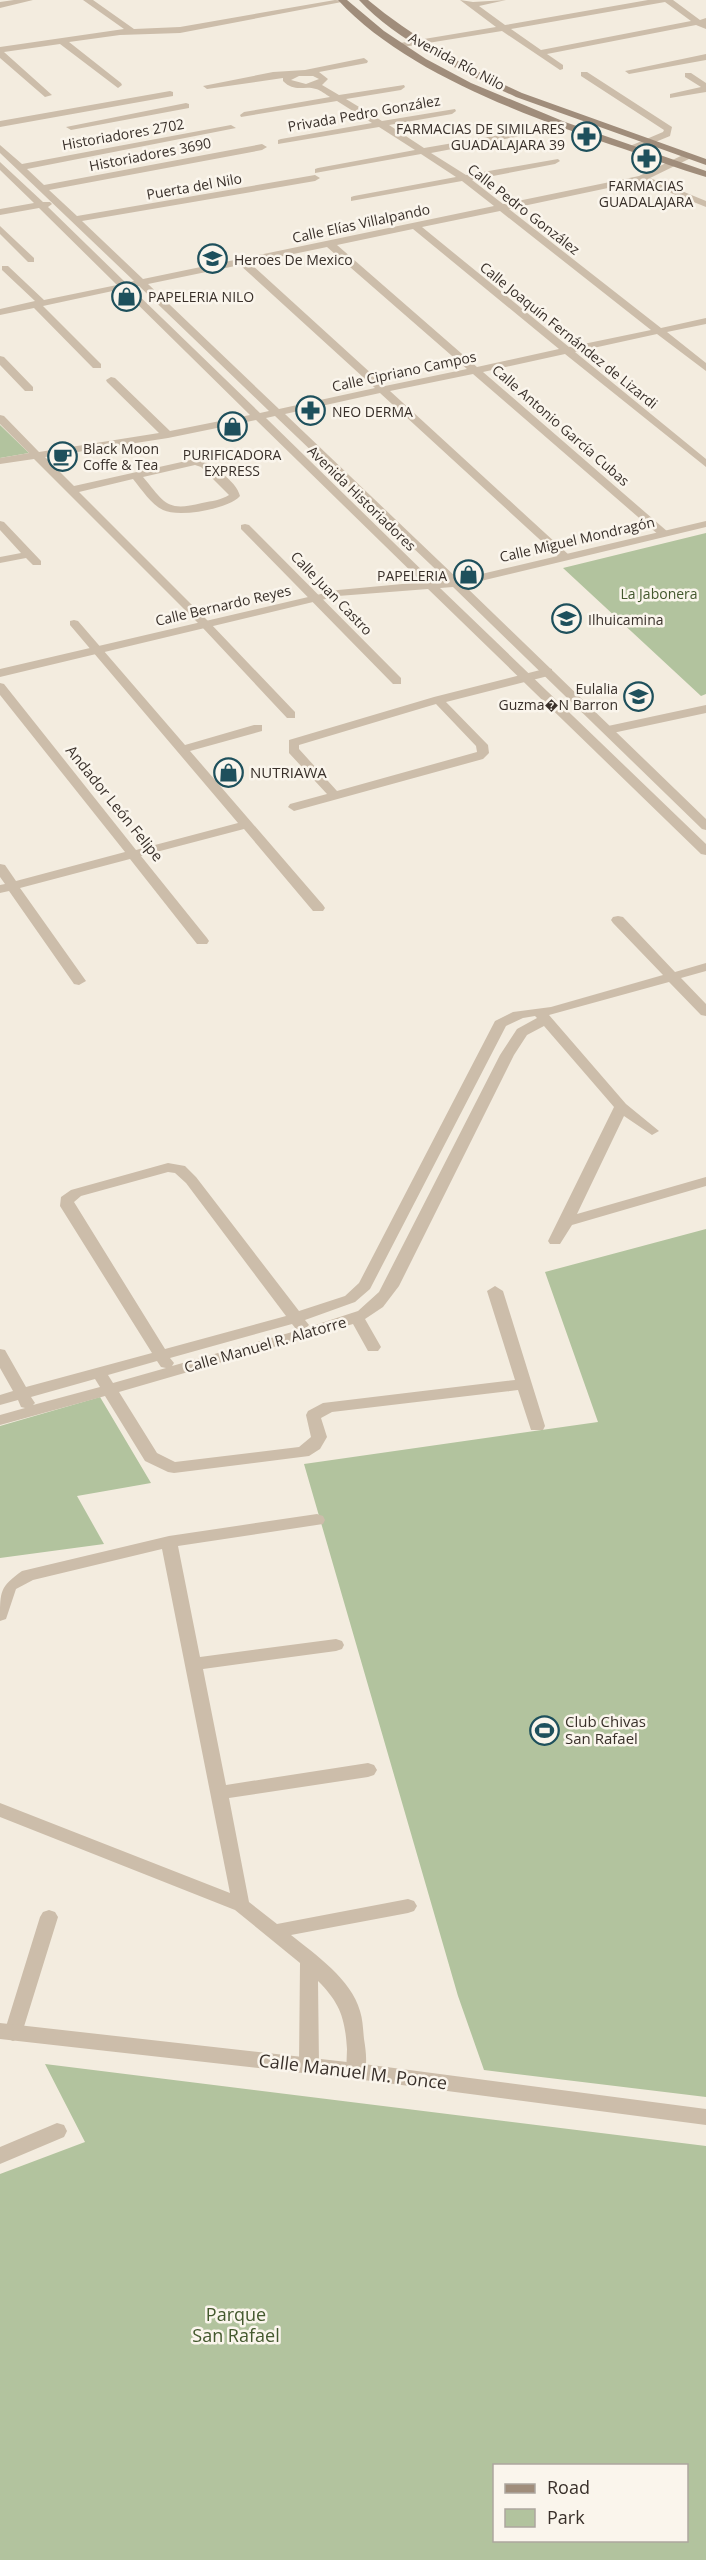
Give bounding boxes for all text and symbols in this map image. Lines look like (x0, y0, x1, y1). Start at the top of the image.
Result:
street label: Avenida Río Nilo (406, 28, 508, 94)
street label: Privada Pedro González (286, 90, 442, 136)
street label: Historiadores 2702 (60, 114, 186, 154)
place label: FARMACIAS DE SIMILARES GUADALAJARA 39 (396, 119, 565, 154)
pharmacy icon: FARMACIAS DE SIMILARES GUADALAJARA 39 (570, 120, 602, 152)
street label: Historiadores 3690 (87, 133, 213, 175)
pharmacy icon: FARMACIAS GUADALAJARA (630, 142, 662, 174)
street label: Calle Pedro González (464, 159, 584, 259)
street label: Puerta del Nilo (145, 168, 243, 204)
place label: FARMACIAS GUADALAJARA (599, 176, 693, 211)
street label: Calle Elías Villalpando (290, 199, 432, 247)
school or university icon: Heroes De Mexico (197, 243, 229, 275)
place label: Heroes De Mexico (234, 250, 353, 269)
street label: Calle Joaquín Fernández de Lizardi (476, 257, 662, 413)
shop icon: PAPELERIA NILO (111, 280, 143, 312)
place label: PAPELERIA NILO (148, 287, 254, 306)
street label: Calle Cipriano Campos (330, 346, 478, 396)
street label: Calle Antonio García Cubas (488, 360, 634, 490)
pharmacy icon: NEO DERMA (295, 395, 327, 427)
place label: NEO DERMA (332, 402, 413, 421)
shop icon: PURIFICADORA EXPRESS (216, 411, 248, 443)
place label: Black Moon Coffe & Tea (83, 439, 159, 474)
cafe icon: Black Moon Coffe & Tea (46, 440, 78, 472)
street label: Avenida Historiadores (304, 441, 421, 555)
place label: PURIFICADORA EXPRESS (183, 445, 281, 480)
street label: Calle Miguel Mondragón (497, 512, 657, 566)
street label: Calle Juan Castro (287, 547, 377, 639)
shop icon: PAPELERIA (452, 559, 484, 591)
place label: PAPELERIA (377, 566, 447, 585)
street label: Calle Bernardo Reyes (153, 580, 293, 630)
park label: La Jabonera (620, 584, 698, 603)
school or university icon: Ilhuicamina (551, 603, 583, 635)
place label: Ilhuicamina (588, 610, 664, 629)
place label: Eulalia Guzma�N Barron (498, 679, 618, 714)
school or university icon: Eulalia Guzma�N Barron (623, 680, 655, 712)
street label: Andador León Felipe (62, 741, 168, 865)
shop icon: NUTRIAWA (213, 756, 245, 788)
place label: NUTRIAWA (250, 762, 327, 782)
street label: Calle Manuel R. Alatorre (182, 1311, 348, 1377)
place label: Club Chivas San Rafael (565, 1711, 646, 1748)
sports icon: Club Chivas San Rafael (528, 1714, 560, 1746)
street label: Calle Manuel M. Ponce (257, 2048, 449, 2094)
park label: Parque San Rafael (192, 2302, 280, 2347)
legend (493, 2464, 688, 2542)
text: Road (547, 2475, 590, 2499)
text: Park (547, 2505, 585, 2529)

